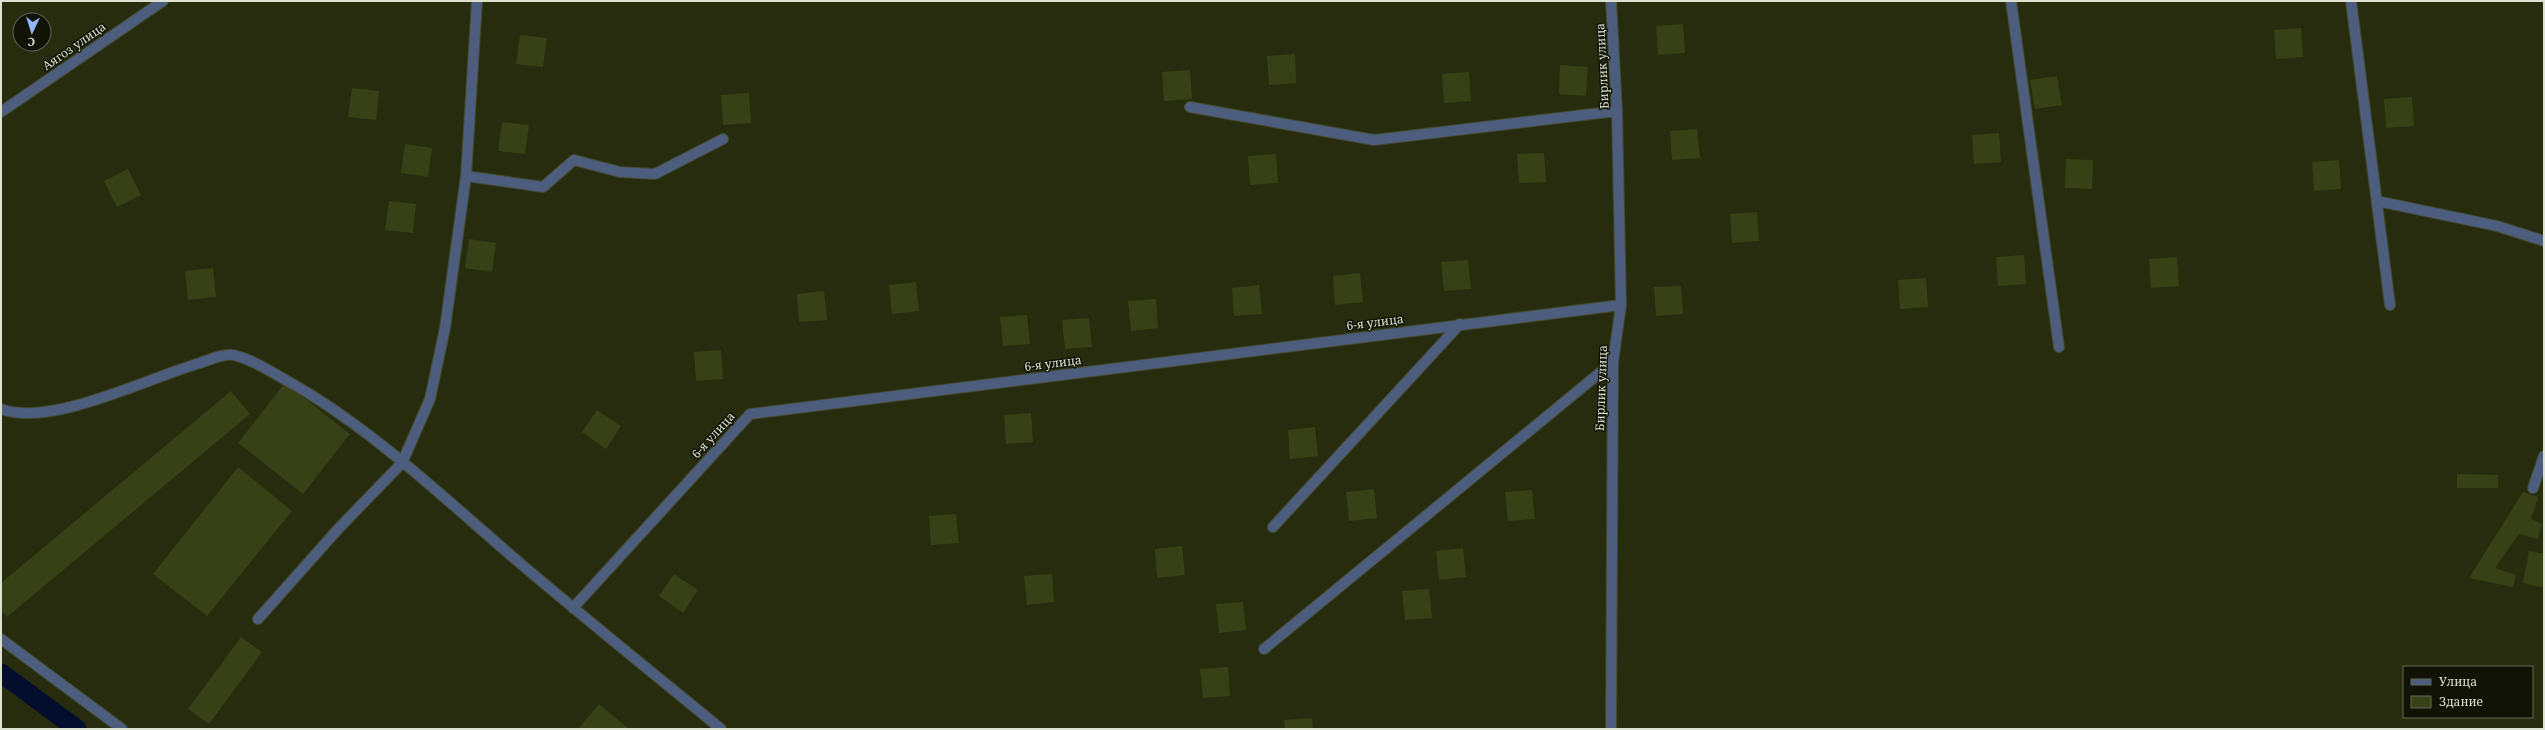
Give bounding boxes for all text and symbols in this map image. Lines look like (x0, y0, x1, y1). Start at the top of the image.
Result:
north arrow (12, 12, 52, 52)
street label: Аягоз улица (39, 18, 109, 74)
street label: Бирлик улица (1591, 22, 1613, 109)
text: С (27, 35, 35, 50)
street label: 6-я улица (1345, 310, 1405, 334)
street label: Бирлик улица (1591, 345, 1611, 431)
street label: 6-я улица (1023, 351, 1083, 375)
street label: 6-я улица (687, 408, 739, 462)
legend (2403, 666, 2533, 718)
text: Улица (2439, 673, 2477, 690)
text: Здание (2439, 693, 2483, 710)

